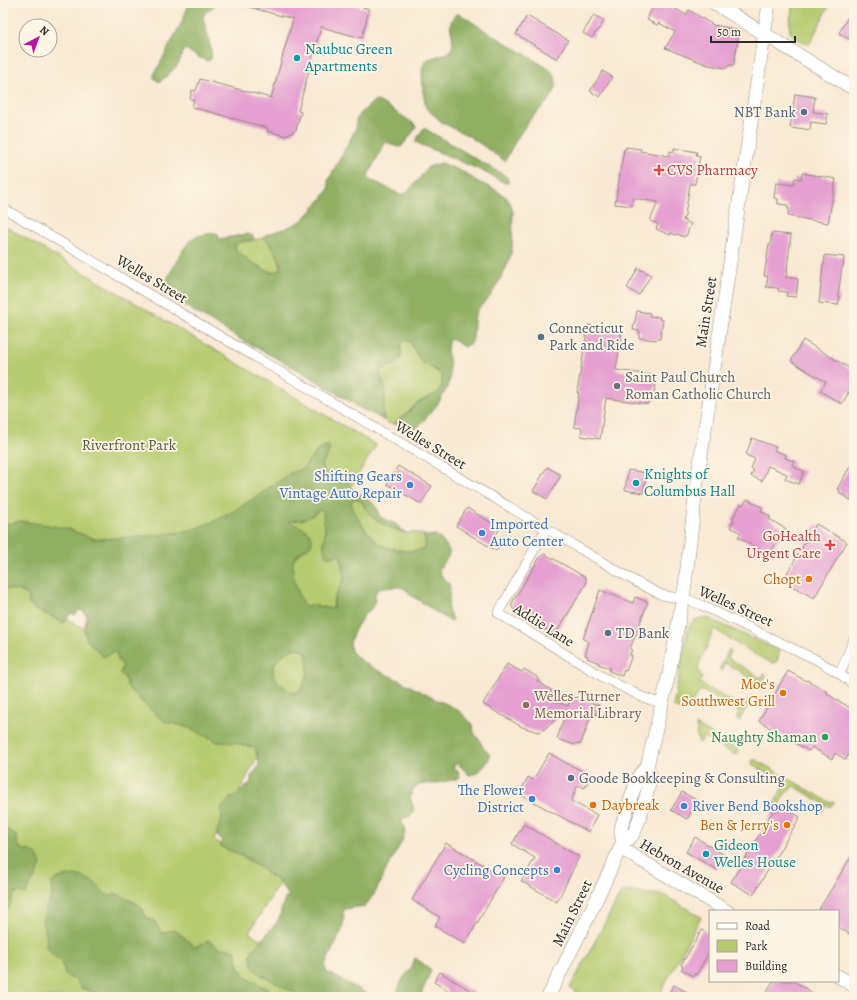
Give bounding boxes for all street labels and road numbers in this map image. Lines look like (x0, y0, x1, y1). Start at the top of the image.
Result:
street label: Welles Street (112, 249, 191, 308)
street label: Main Street (691, 275, 722, 349)
street label: Welles Street (391, 415, 470, 474)
street label: Welles Street (695, 580, 776, 631)
street label: Addie Lane (509, 598, 578, 652)
street label: Hebron Avenue (636, 834, 728, 898)
street label: Main Street (547, 876, 597, 950)

